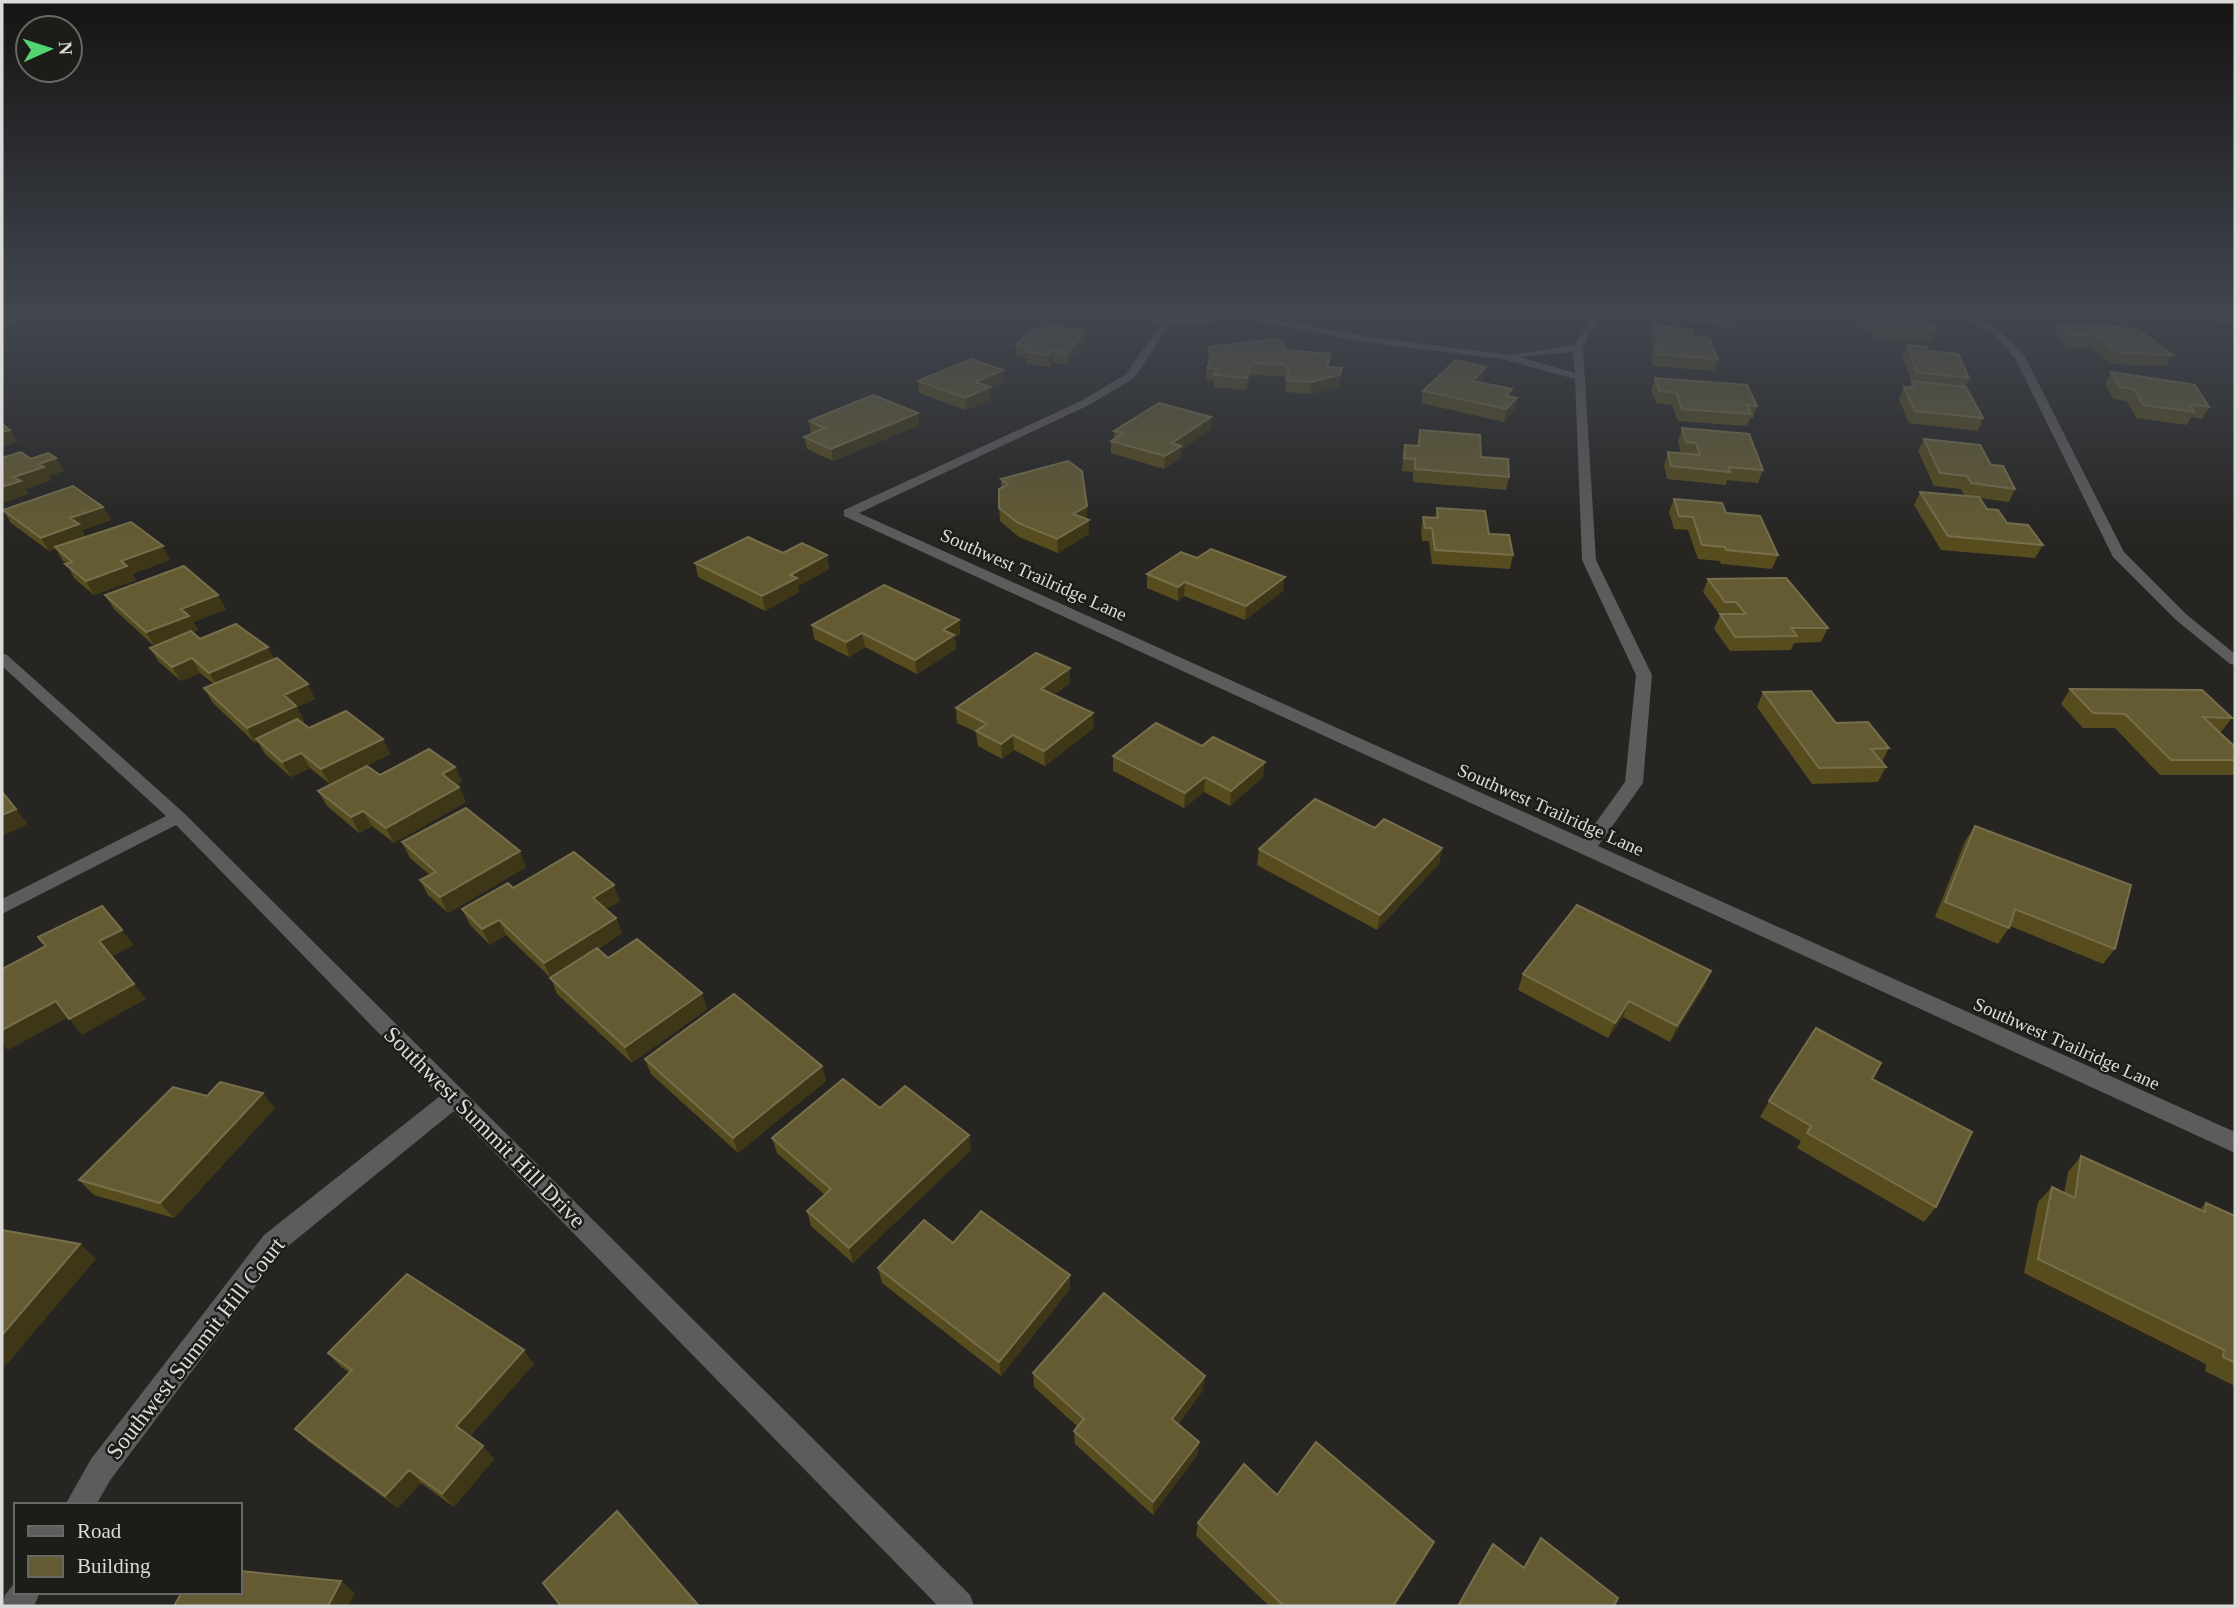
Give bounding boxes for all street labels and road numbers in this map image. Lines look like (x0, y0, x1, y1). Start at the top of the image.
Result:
street label: Southwest Trailridge Lane (937, 524, 1130, 625)
street label: Southwest Trailridge Lane (1454, 759, 1647, 860)
street label: Southwest Trailridge Lane (1970, 993, 2163, 1094)
street label: Southwest Summit Hill Drive (379, 1022, 590, 1233)
street label: Southwest Summit Hill Court (101, 1232, 290, 1464)

